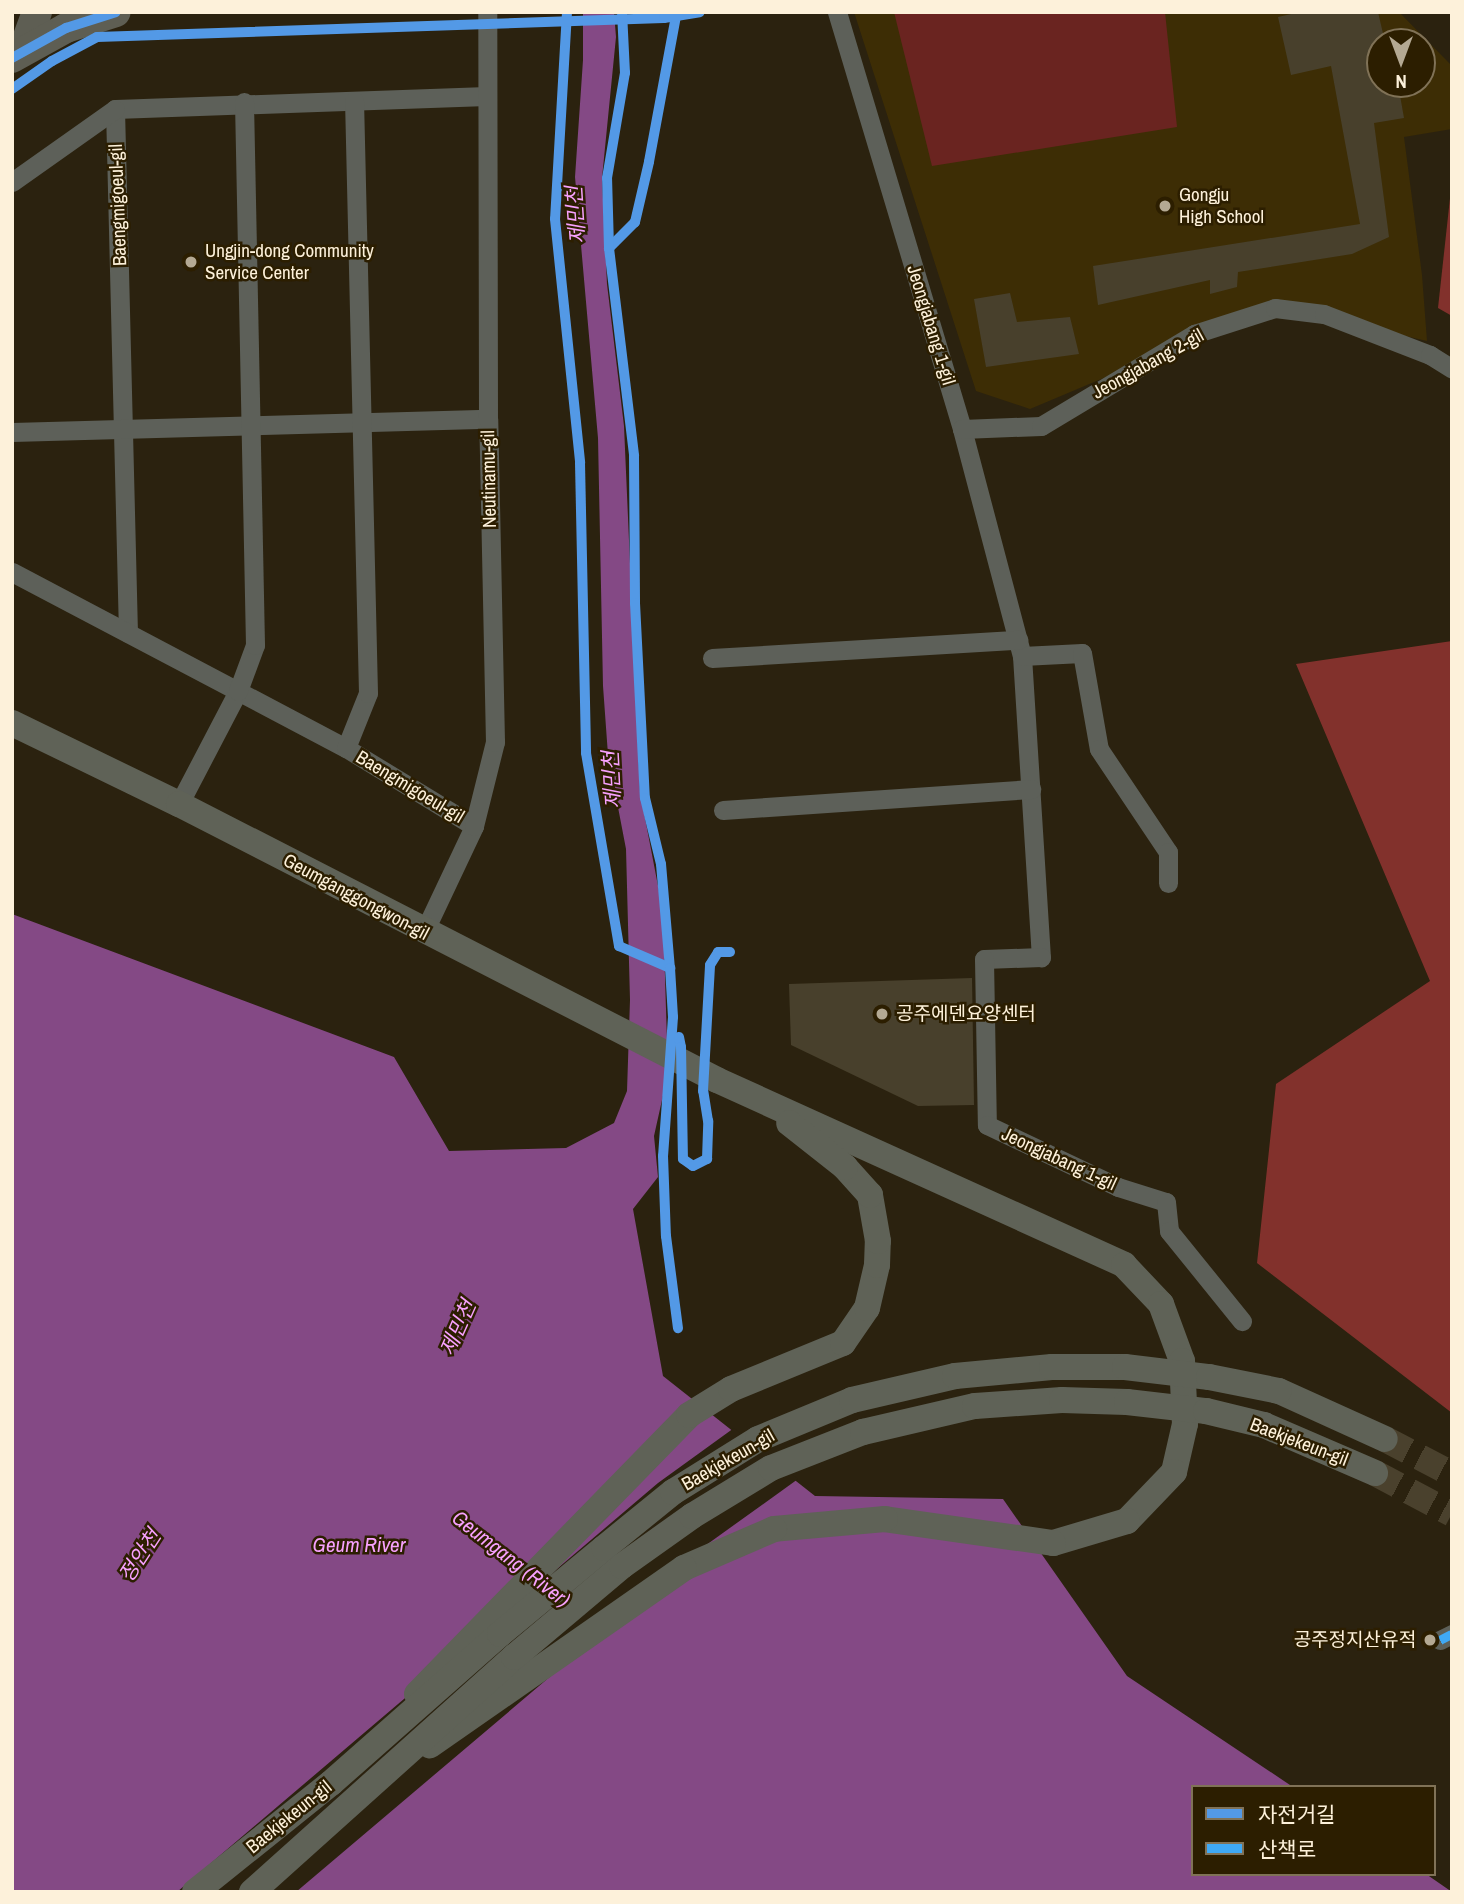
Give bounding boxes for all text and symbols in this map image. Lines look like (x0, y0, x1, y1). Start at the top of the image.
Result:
north arrow (1366, 28, 1436, 98)
text: N (1395, 69, 1407, 95)
street label: Baengmigoeul-gil (104, 144, 132, 266)
place label: Gongju High School (1179, 184, 1264, 228)
water label: 제민천 (561, 185, 591, 245)
marker: Gongju High School (1157, 198, 1173, 214)
place label: Ungjin-dong Community Service Center (205, 240, 374, 284)
marker: Ungjin-dong Community Service Center (183, 254, 199, 270)
street label: Jeongjabang 1-gil (902, 262, 960, 388)
street label: Jeongjabang 2-gil (1088, 324, 1208, 404)
street label: Neutinamu-gil (477, 430, 501, 528)
street label: Baengmigoeul-gil (352, 746, 468, 828)
water label: 제민천 (598, 750, 626, 810)
street label: Geumganggongwon-gil (279, 849, 433, 945)
place label: 공주에덴요양센터 (896, 1003, 1036, 1025)
marker: 공주에덴요양센터 (874, 1006, 890, 1022)
street label: Jeongjabang 1-gil (998, 1122, 1120, 1196)
water label: 제민천 (435, 1296, 481, 1360)
street label: Baekjekeun-gil (1247, 1413, 1351, 1471)
street label: Baekjekeun-gil (678, 1424, 778, 1496)
water label: Geumgang (River) (447, 1505, 575, 1613)
water label: 정안천 (114, 1525, 166, 1587)
water label: Geum River (313, 1532, 405, 1558)
place label: 공주정지산유적 (1294, 1629, 1416, 1651)
marker: 공주정지산유적 (1422, 1632, 1438, 1648)
street label: Baekjekeun-gil (242, 1776, 336, 1858)
legend (1191, 1785, 1436, 1876)
text: 자전거길 (1258, 1800, 1335, 1829)
text: 산책로 (1258, 1835, 1316, 1864)

